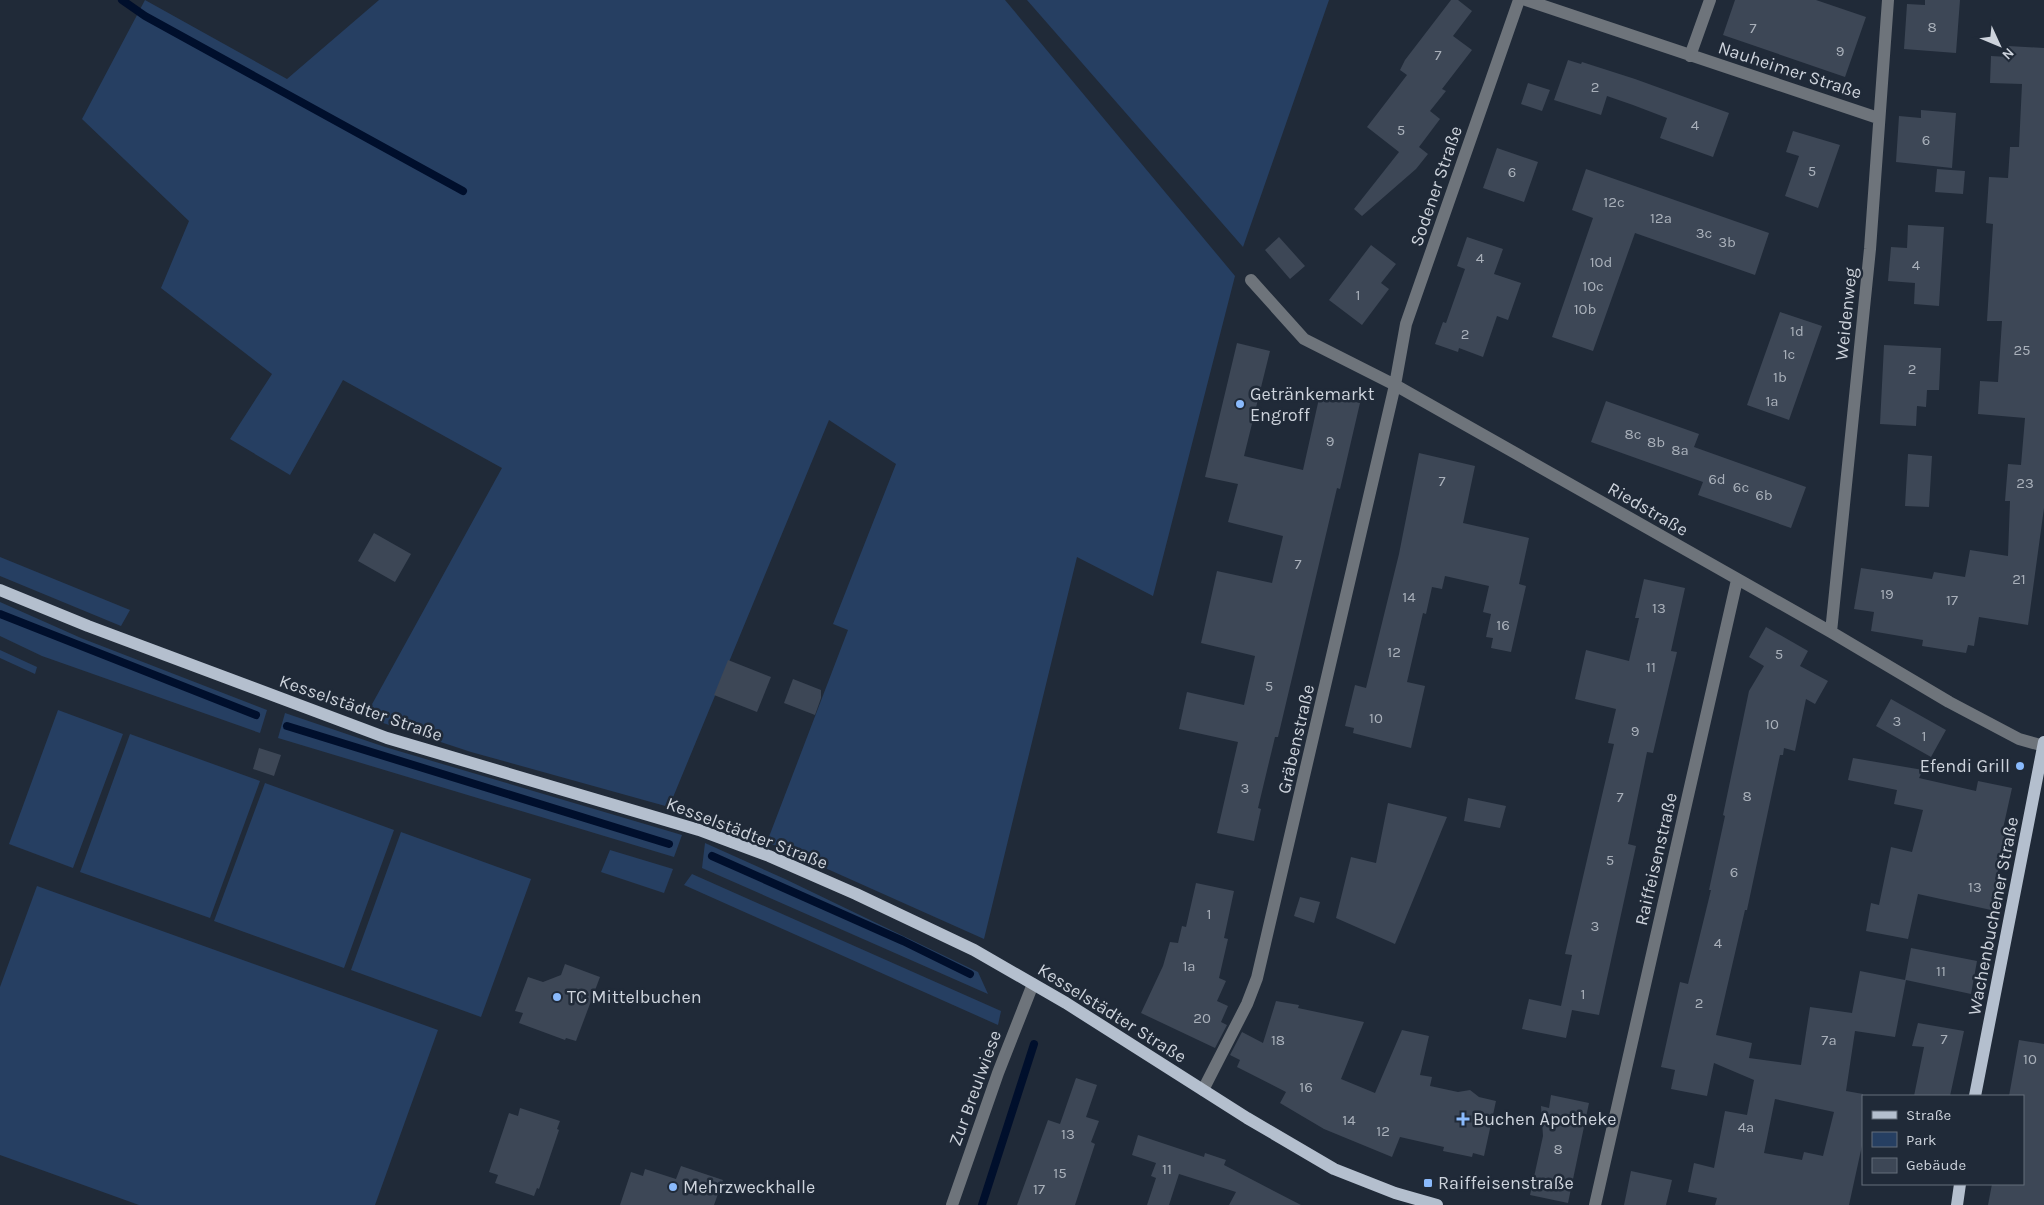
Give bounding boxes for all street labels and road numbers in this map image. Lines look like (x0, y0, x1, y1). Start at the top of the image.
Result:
street label: Nauheimer Straße (1715, 36, 1865, 104)
street label: Sodener Straße (1405, 123, 1467, 249)
street label: Weidenweg (1830, 266, 1862, 362)
street label: Riedstraße (1604, 477, 1692, 541)
street label: Kesselstädter Straße (276, 670, 446, 746)
street label: Gräbenstraße (1273, 682, 1319, 796)
street label: Raiffeisenstraße (1630, 790, 1682, 928)
street label: Kesselstädter Straße (663, 792, 831, 874)
street label: Wachenbuchener Straße (1963, 815, 2023, 1017)
street label: Kesselstädter Straße (1034, 958, 1190, 1068)
street label: Zur Breulwiese (944, 1027, 1006, 1149)

